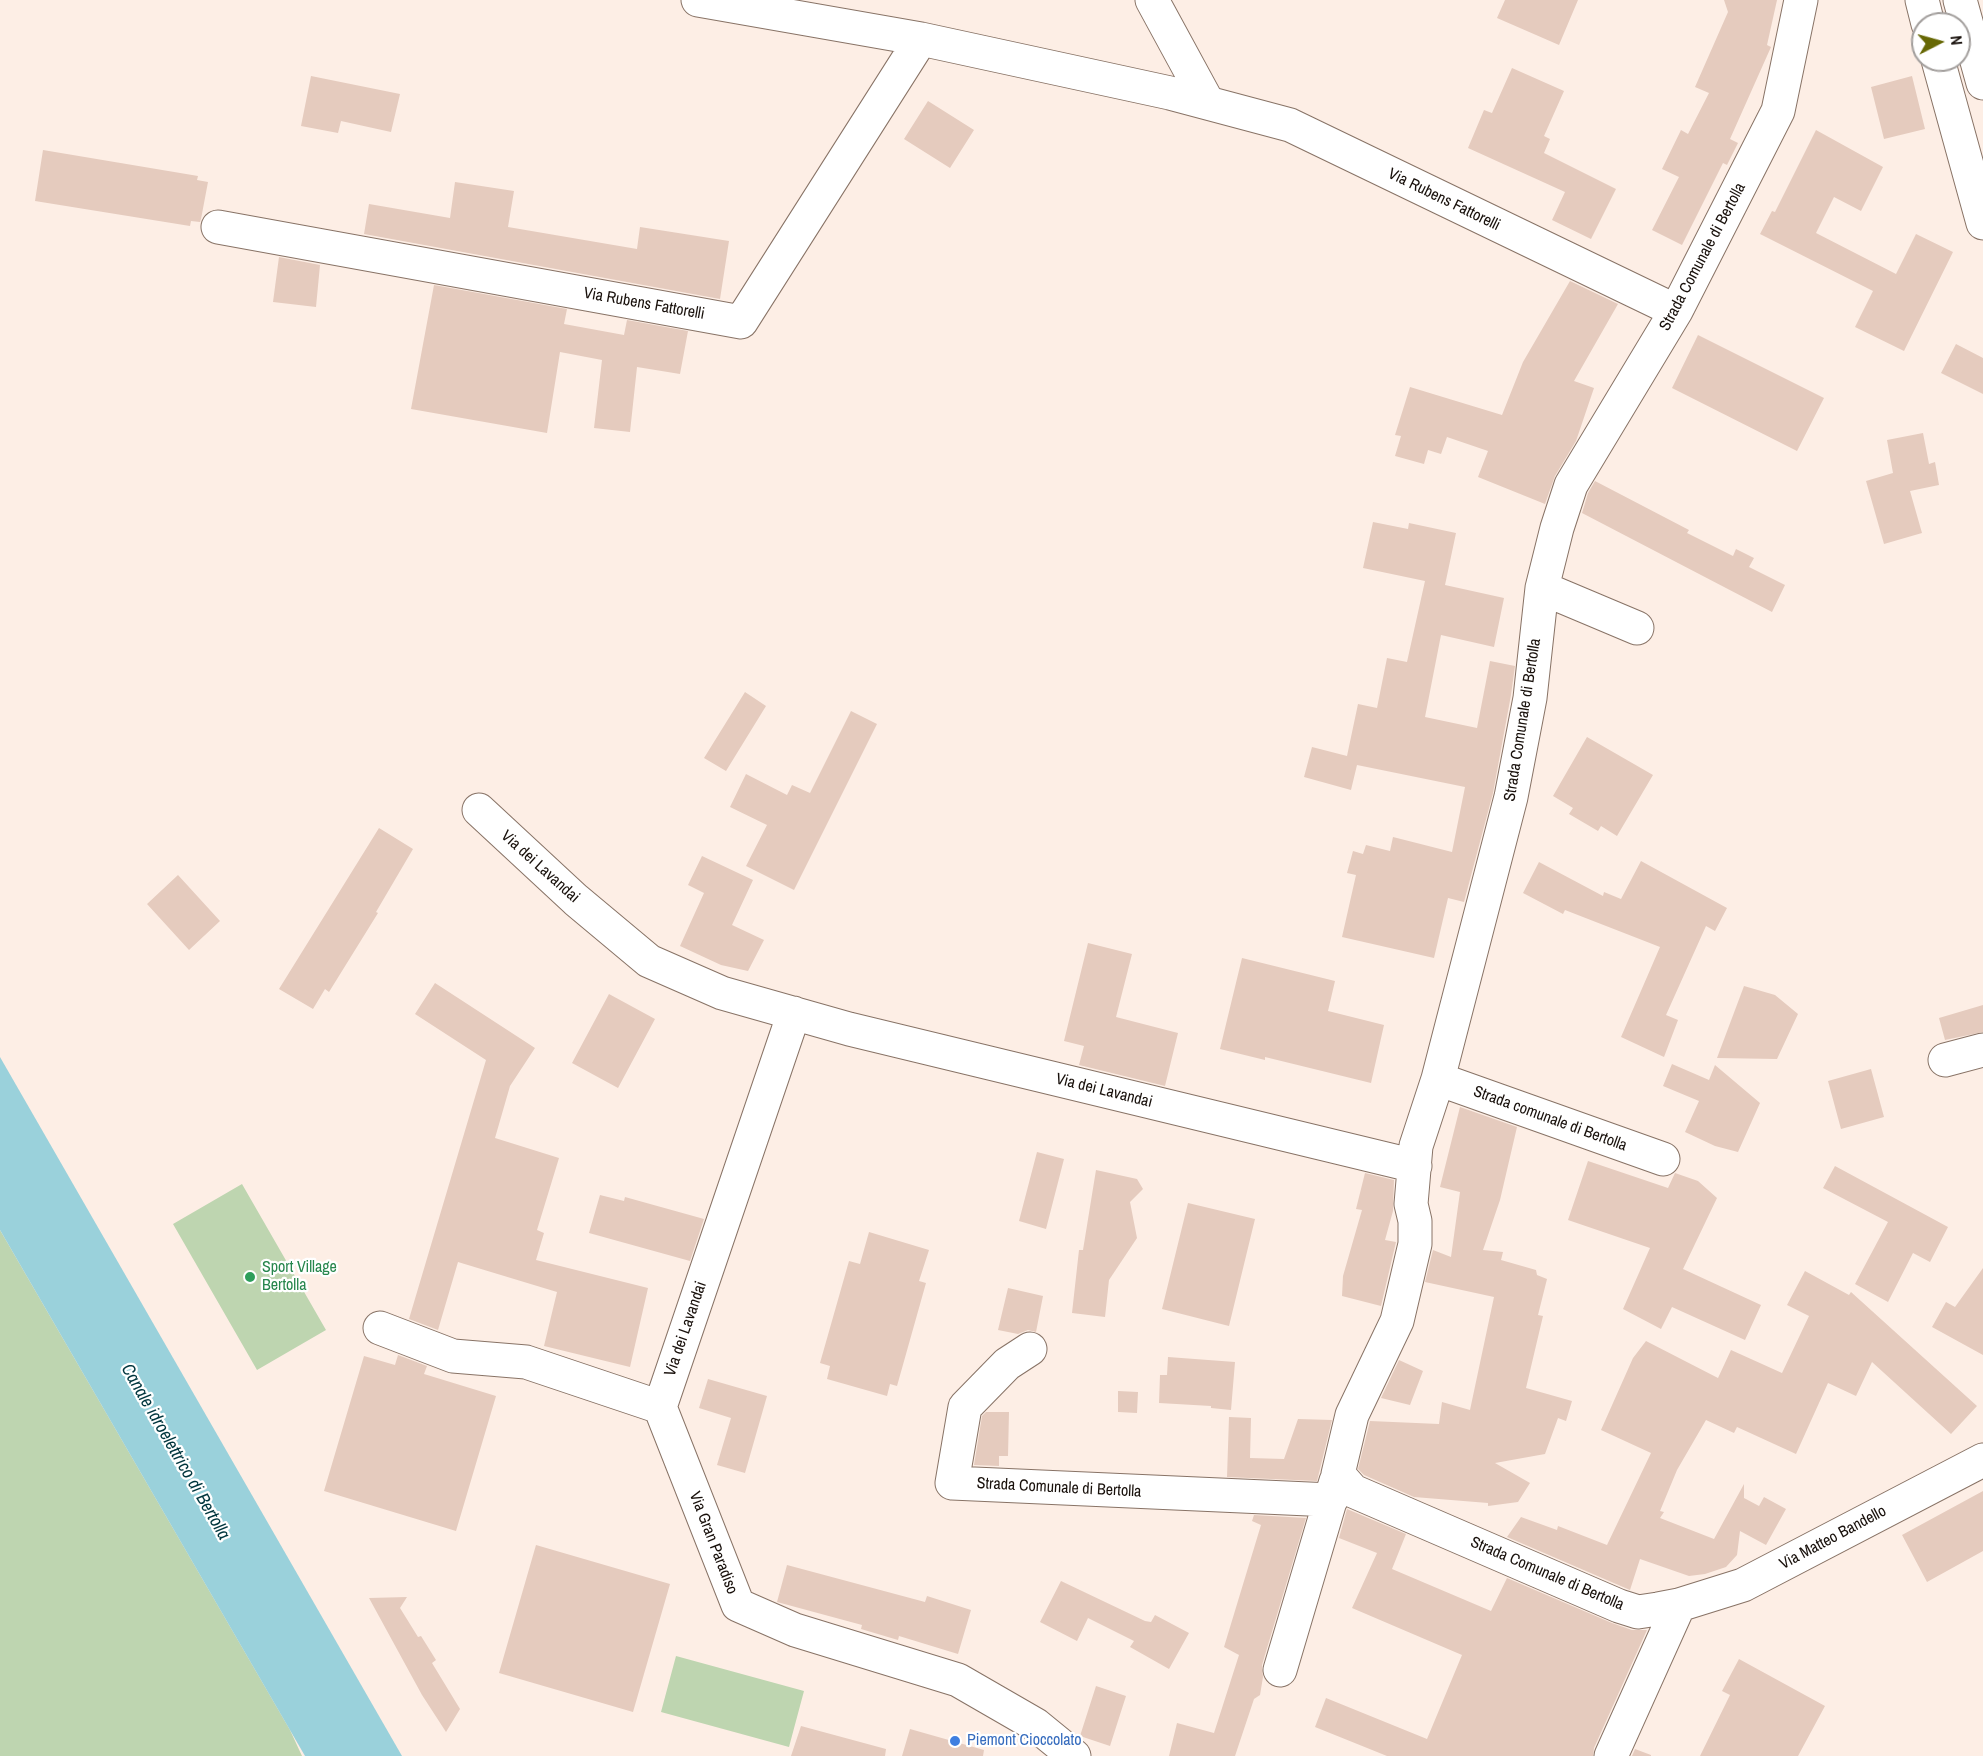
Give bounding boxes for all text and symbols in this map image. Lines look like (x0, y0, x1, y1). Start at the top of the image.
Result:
north arrow (1911, 12, 1971, 72)
text: N (1945, 34, 1968, 46)
street label: Via Rubens Fattorelli (1385, 165, 1503, 235)
street label: Strada Comunale di Bertolla (1656, 180, 1750, 334)
street label: Via Rubens Fattorelli (582, 284, 706, 324)
street label: Strada Comunale di Bertolla (1501, 637, 1545, 803)
street label: Via dei Lavandai (497, 827, 583, 907)
street label: Via dei Lavandai (1054, 1070, 1154, 1112)
street label: Strada comunale di Bertolla (1471, 1082, 1629, 1156)
place label: Sport Village Bertolla (262, 1258, 337, 1296)
marker: Sport Village Bertolla (243, 1270, 257, 1284)
street label: Via dei Lavandai (661, 1279, 711, 1379)
water label: Canale idroelettrico di Bertolla (116, 1360, 234, 1544)
street label: Strada Comunale di Bertolla (976, 1474, 1142, 1502)
street label: Via Gran Paradiso (685, 1489, 741, 1597)
street label: Via Matteo Bandello (1776, 1502, 1890, 1574)
street label: Strada Comunale di Bertolla (1467, 1533, 1627, 1615)
place label: Piemont Cioccolato (967, 1731, 1081, 1751)
marker: Piemont Cioccolato (948, 1734, 962, 1748)

